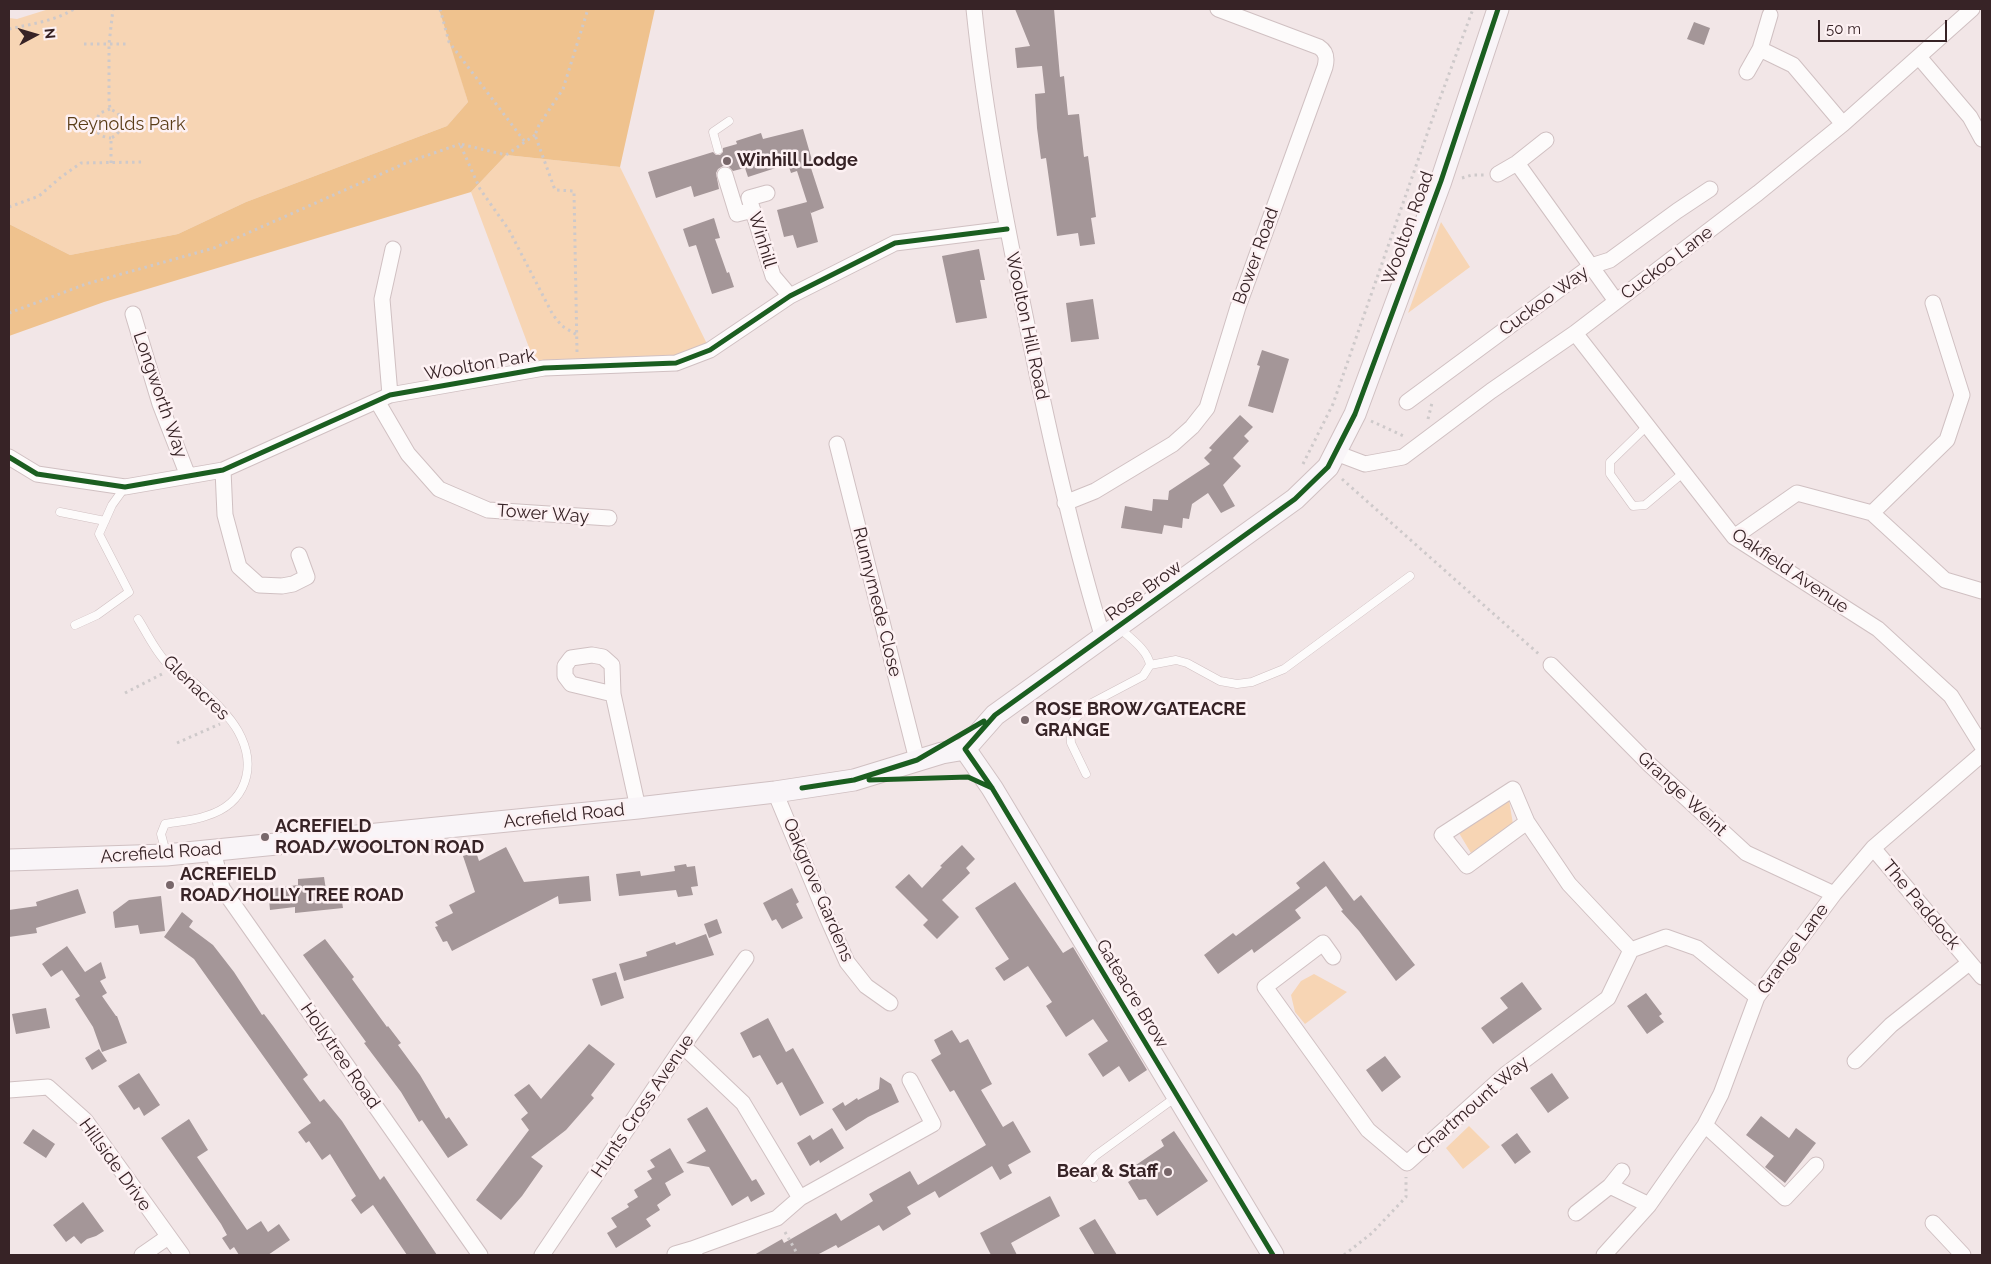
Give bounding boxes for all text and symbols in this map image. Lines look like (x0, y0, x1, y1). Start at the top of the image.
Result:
north arrow (10, 10, 60, 60)
scale bar (1821, 10, 1950, 42)
text: 50 m (1826, 20, 1861, 38)
text: N (41, 27, 58, 40)
park label: Reynolds Park (67, 114, 185, 136)
place label: Winhill Lodge (737, 150, 858, 172)
marker: Winhill Lodge (721, 155, 733, 167)
street label: Woolton Road (1378, 168, 1438, 288)
street label: Bower Road (1229, 205, 1283, 307)
street label: Winhill (743, 209, 781, 271)
street label: Cuckoo Lane (1617, 221, 1717, 305)
street label: Woolton Hill Road (1001, 250, 1053, 402)
street label: Cuckoo Way (1495, 261, 1593, 341)
street label: Longworth Way (128, 329, 192, 461)
street label: Woolton Park (423, 345, 537, 385)
street label: Tower Way (496, 500, 590, 528)
street label: Oakfield Avenue (1727, 524, 1853, 618)
street label: Runnymede Close (848, 525, 906, 679)
street label: Rose Brow (1102, 556, 1186, 626)
street label: Glenacres (158, 651, 234, 725)
place label: ROSE BROW/GATEACRE GRANGE (1035, 699, 1246, 742)
marker: ROSE BROW/GATEACRE GRANGE (1019, 714, 1031, 726)
street label: Grange Weint (1633, 747, 1731, 841)
street label: Acrefield Road (502, 799, 626, 833)
street label: Oakgrove Gardens (778, 815, 858, 965)
place label: ACREFIELD ROAD/WOOLTON ROAD (275, 816, 484, 859)
marker: ACREFIELD ROAD/WOOLTON ROAD (259, 831, 271, 843)
street label: Acrefield Road (100, 838, 222, 868)
street label: The Paddock (1877, 856, 1965, 954)
place label: ACREFIELD ROAD/HOLLY TREE ROAD (180, 864, 404, 906)
marker: ACREFIELD ROAD/HOLLY TREE ROAD (164, 879, 176, 891)
street label: Grange Lane (1753, 899, 1833, 999)
street label: Gateacre Brow (1091, 936, 1173, 1052)
street label: Hollytree Road (296, 999, 384, 1113)
street label: Hunts Cross Avenue (587, 1030, 699, 1182)
street label: Chartmount Way (1413, 1052, 1533, 1160)
street label: Hillside Drive (74, 1115, 156, 1215)
place label: Bear & Staff (1057, 1161, 1158, 1183)
marker: Bear & Staff (1162, 1166, 1174, 1178)

